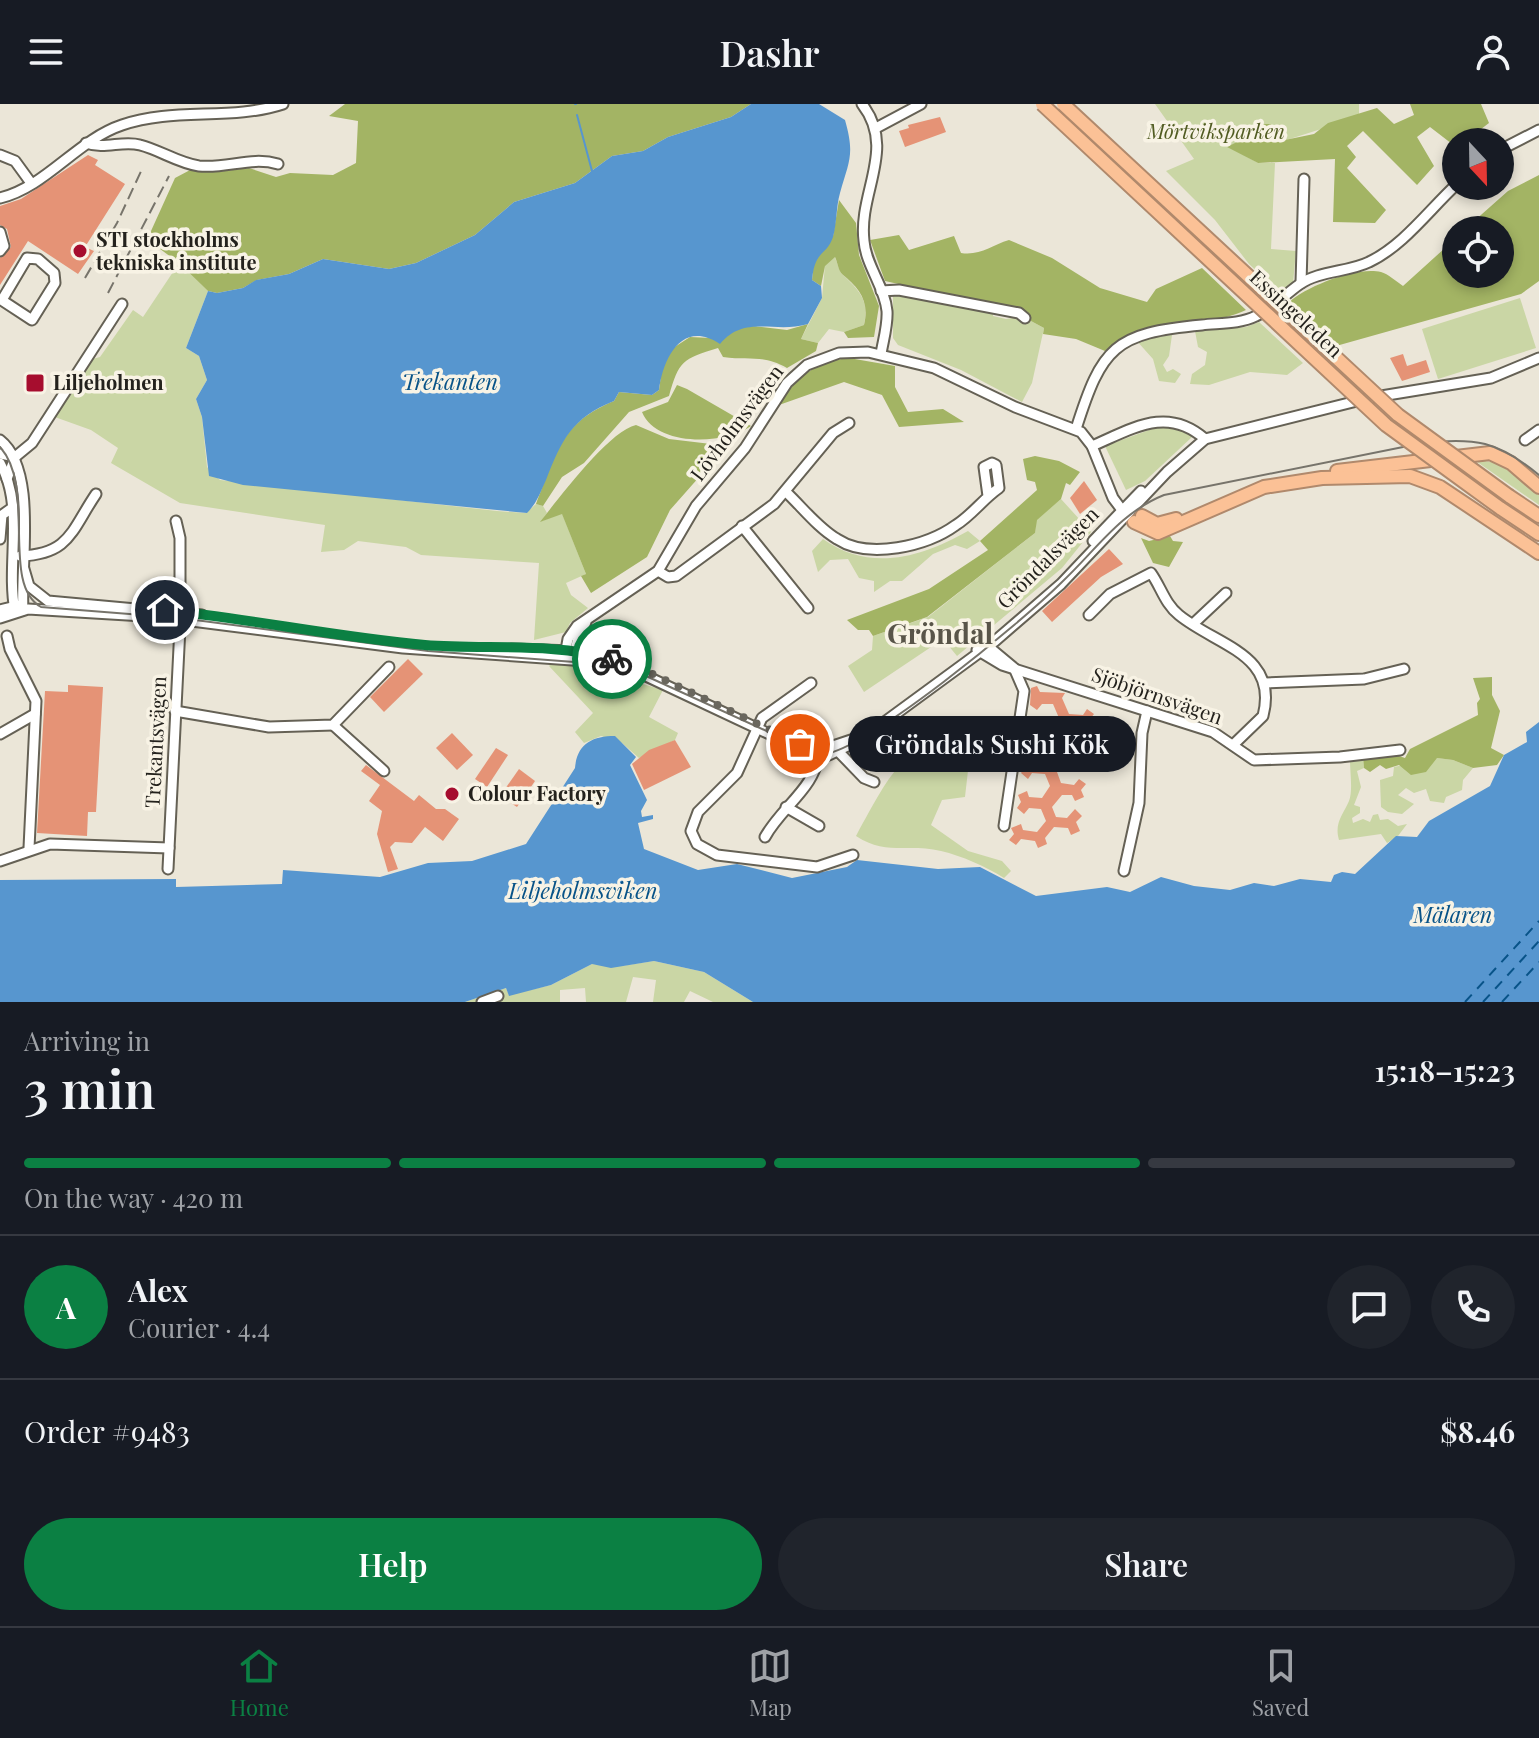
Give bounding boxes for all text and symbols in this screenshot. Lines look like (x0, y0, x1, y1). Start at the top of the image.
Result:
text: Dashr (719, 28, 820, 76)
icon: menu (24, 30, 68, 74)
icon: person (1471, 30, 1515, 74)
park label: Mörtviksparken (1146, 117, 1285, 144)
north arrow (1442, 128, 1514, 200)
map controls (1442, 128, 1514, 288)
button: locate (1442, 216, 1514, 288)
place label: STI stockholms tekniska institute (95, 225, 256, 275)
marker: STI stockholms tekniska institute (71, 242, 89, 260)
street label: Essingeleden (1245, 263, 1349, 363)
street label: Lövholmsvägen (683, 358, 788, 486)
water label: Trekanten (402, 366, 498, 396)
place label: Liljeholmen (53, 368, 164, 395)
marker: Liljeholmen (24, 372, 46, 394)
street label: Gröndalsvägen (990, 500, 1104, 614)
pin (131, 576, 199, 644)
icon: home (143, 588, 187, 632)
district label: Gröndal (887, 614, 993, 651)
courier (572, 619, 652, 699)
icon: bike (590, 637, 634, 681)
street label: Sjöbjörnsvägen (1089, 660, 1226, 730)
street label: Trekantsvägen (138, 675, 171, 808)
pin (766, 710, 834, 778)
callout: Gröndals Sushi Kök (848, 716, 1136, 772)
icon: bag (778, 722, 822, 766)
text: Gröndals Sushi Kök (875, 726, 1109, 761)
place label: Colour Factory (468, 779, 607, 806)
marker: Colour Factory (443, 785, 461, 803)
water label: Liljeholmsviken (507, 875, 658, 905)
water label: Mälaren (1413, 899, 1492, 929)
text: Arriving in (24, 1023, 150, 1058)
text: 15:18–15:23 (1374, 1050, 1515, 1090)
text: 3 min (24, 1053, 155, 1122)
text: On the way · 420 m (24, 1180, 243, 1215)
button: chat (1327, 1265, 1411, 1349)
button: phone (1431, 1265, 1515, 1349)
text: Alex (128, 1270, 188, 1310)
text: A (56, 1287, 76, 1327)
text: Courier · 4.4 (128, 1310, 270, 1345)
text: Order #9483 (24, 1411, 190, 1451)
text: $8.46 (1440, 1411, 1515, 1451)
button: Help (24, 1518, 762, 1610)
button: Share (778, 1518, 1515, 1610)
tab: Home (230, 1644, 289, 1722)
tab: Map (748, 1644, 792, 1722)
tab: Saved (1252, 1644, 1309, 1722)

